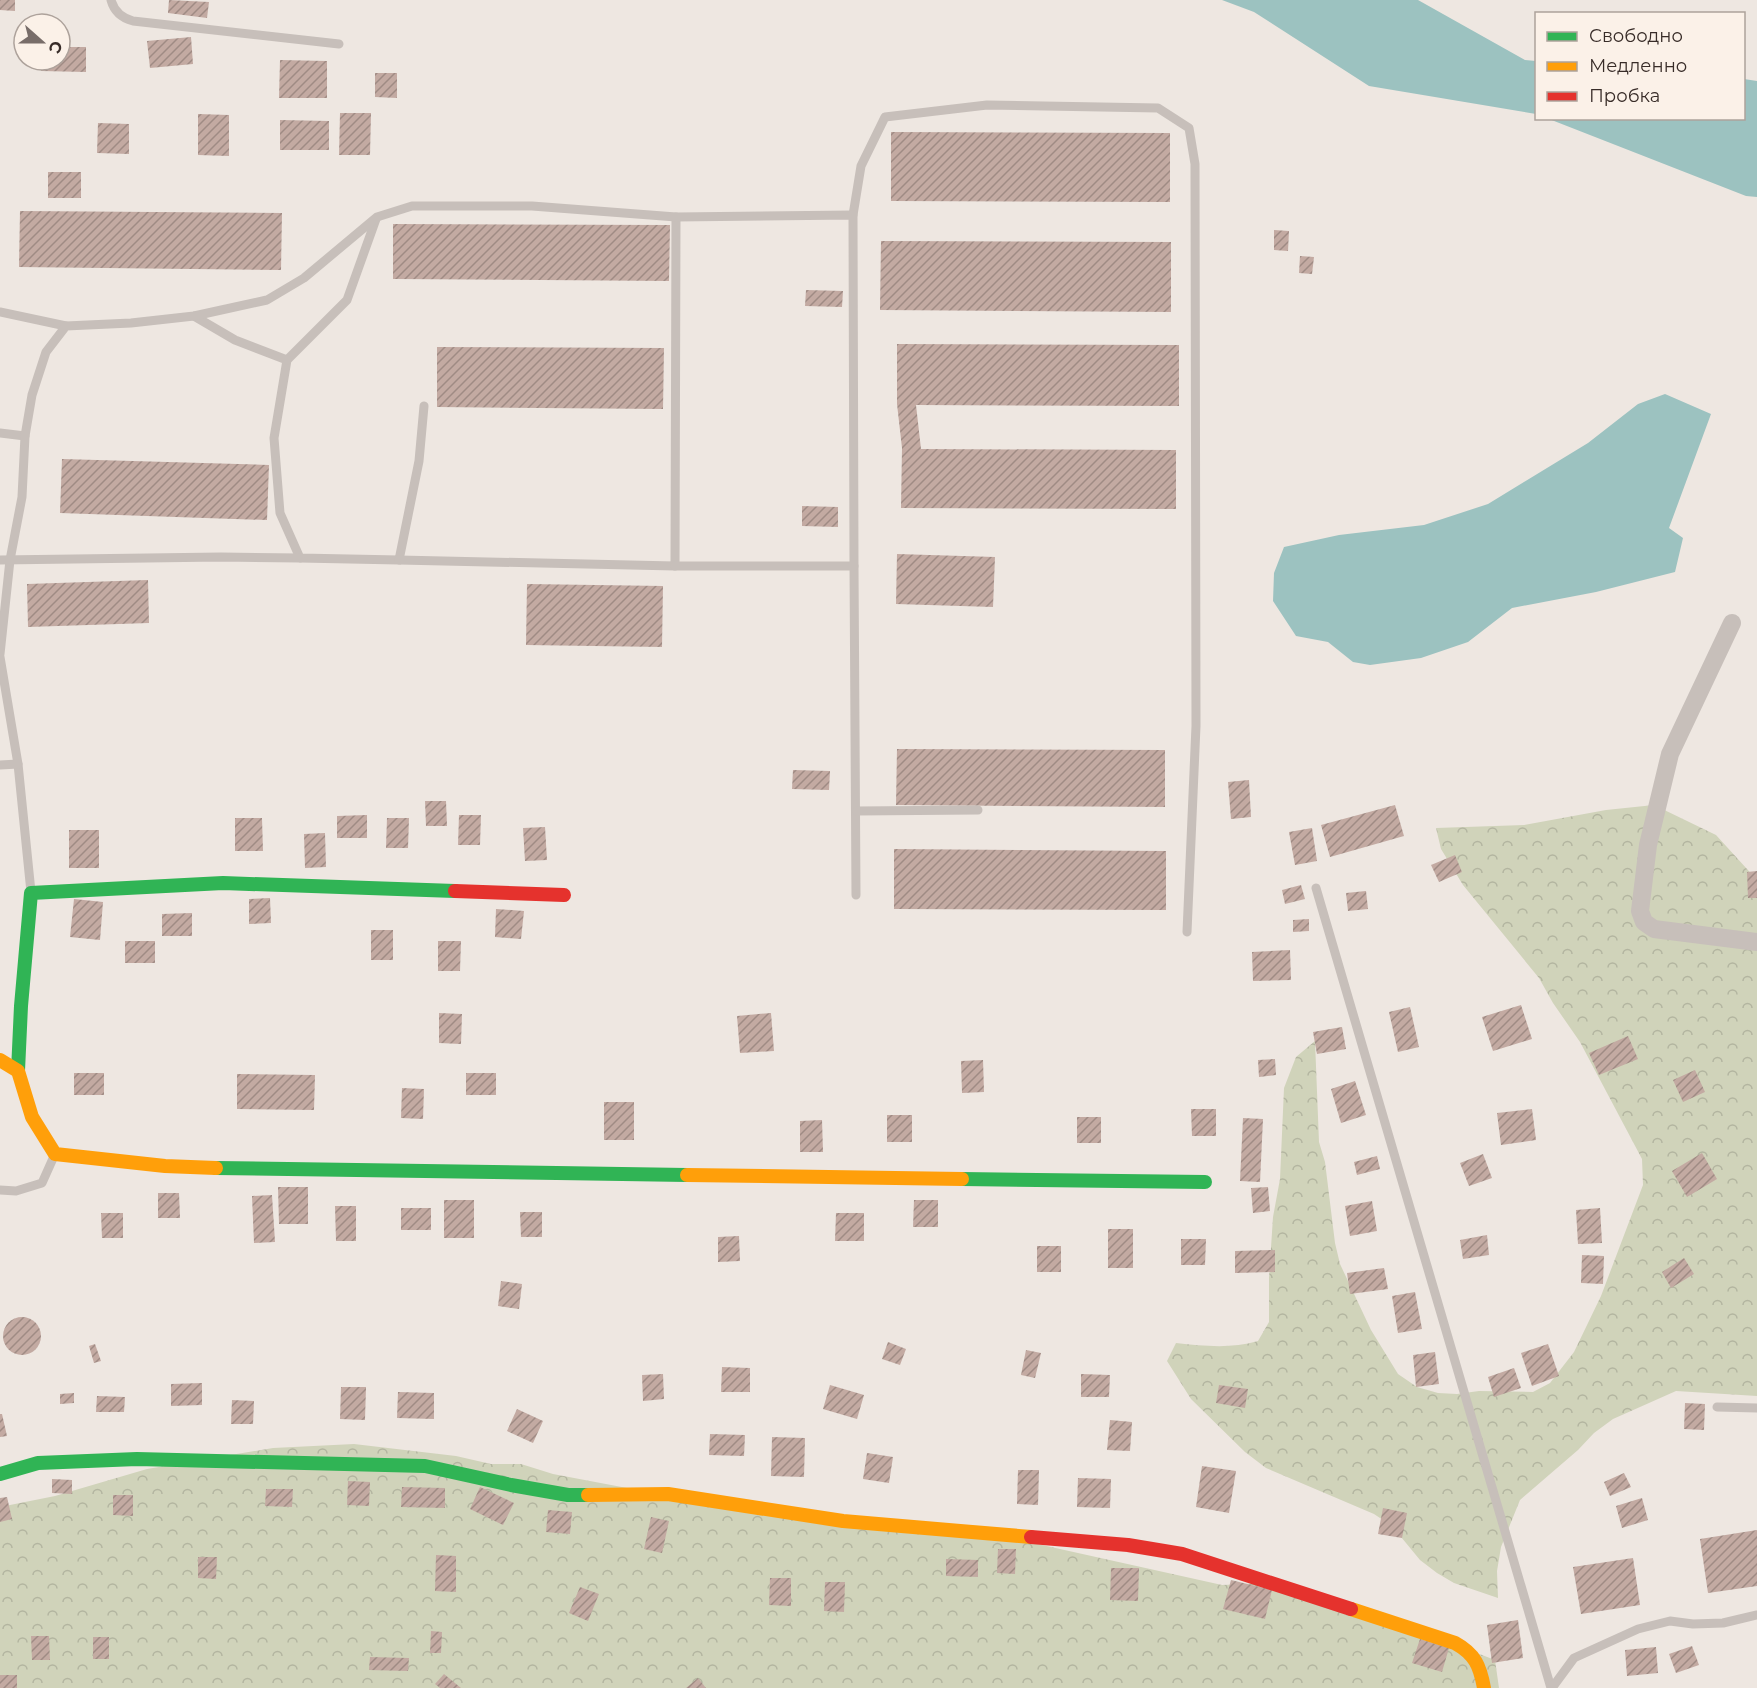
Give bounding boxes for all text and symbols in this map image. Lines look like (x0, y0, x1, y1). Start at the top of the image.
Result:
north arrow (12, 12, 72, 72)
legend (1535, 12, 1745, 120)
text: Свободно (1589, 25, 1683, 47)
text: С (44, 38, 66, 56)
text: Медленно (1589, 55, 1687, 77)
text: Пробка (1589, 85, 1660, 107)

